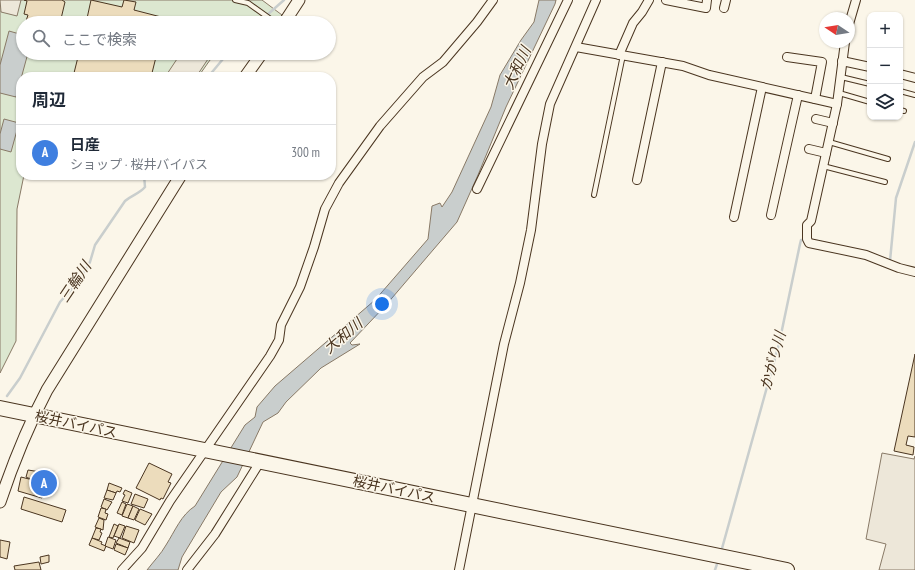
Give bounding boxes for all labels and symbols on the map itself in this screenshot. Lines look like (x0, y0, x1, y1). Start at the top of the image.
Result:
north arrow (819, 12, 855, 48)
water label: 大和川 (498, 42, 536, 92)
water label: 三輪川 (54, 256, 96, 306)
your location (372, 294, 392, 314)
water label: 大和川 (319, 313, 368, 357)
water label: かがり川 (756, 328, 790, 392)
street label: 桜井バイパス (33, 406, 119, 442)
pin: A (31, 468, 57, 498)
street label: 桜井バイパス (351, 471, 437, 507)

